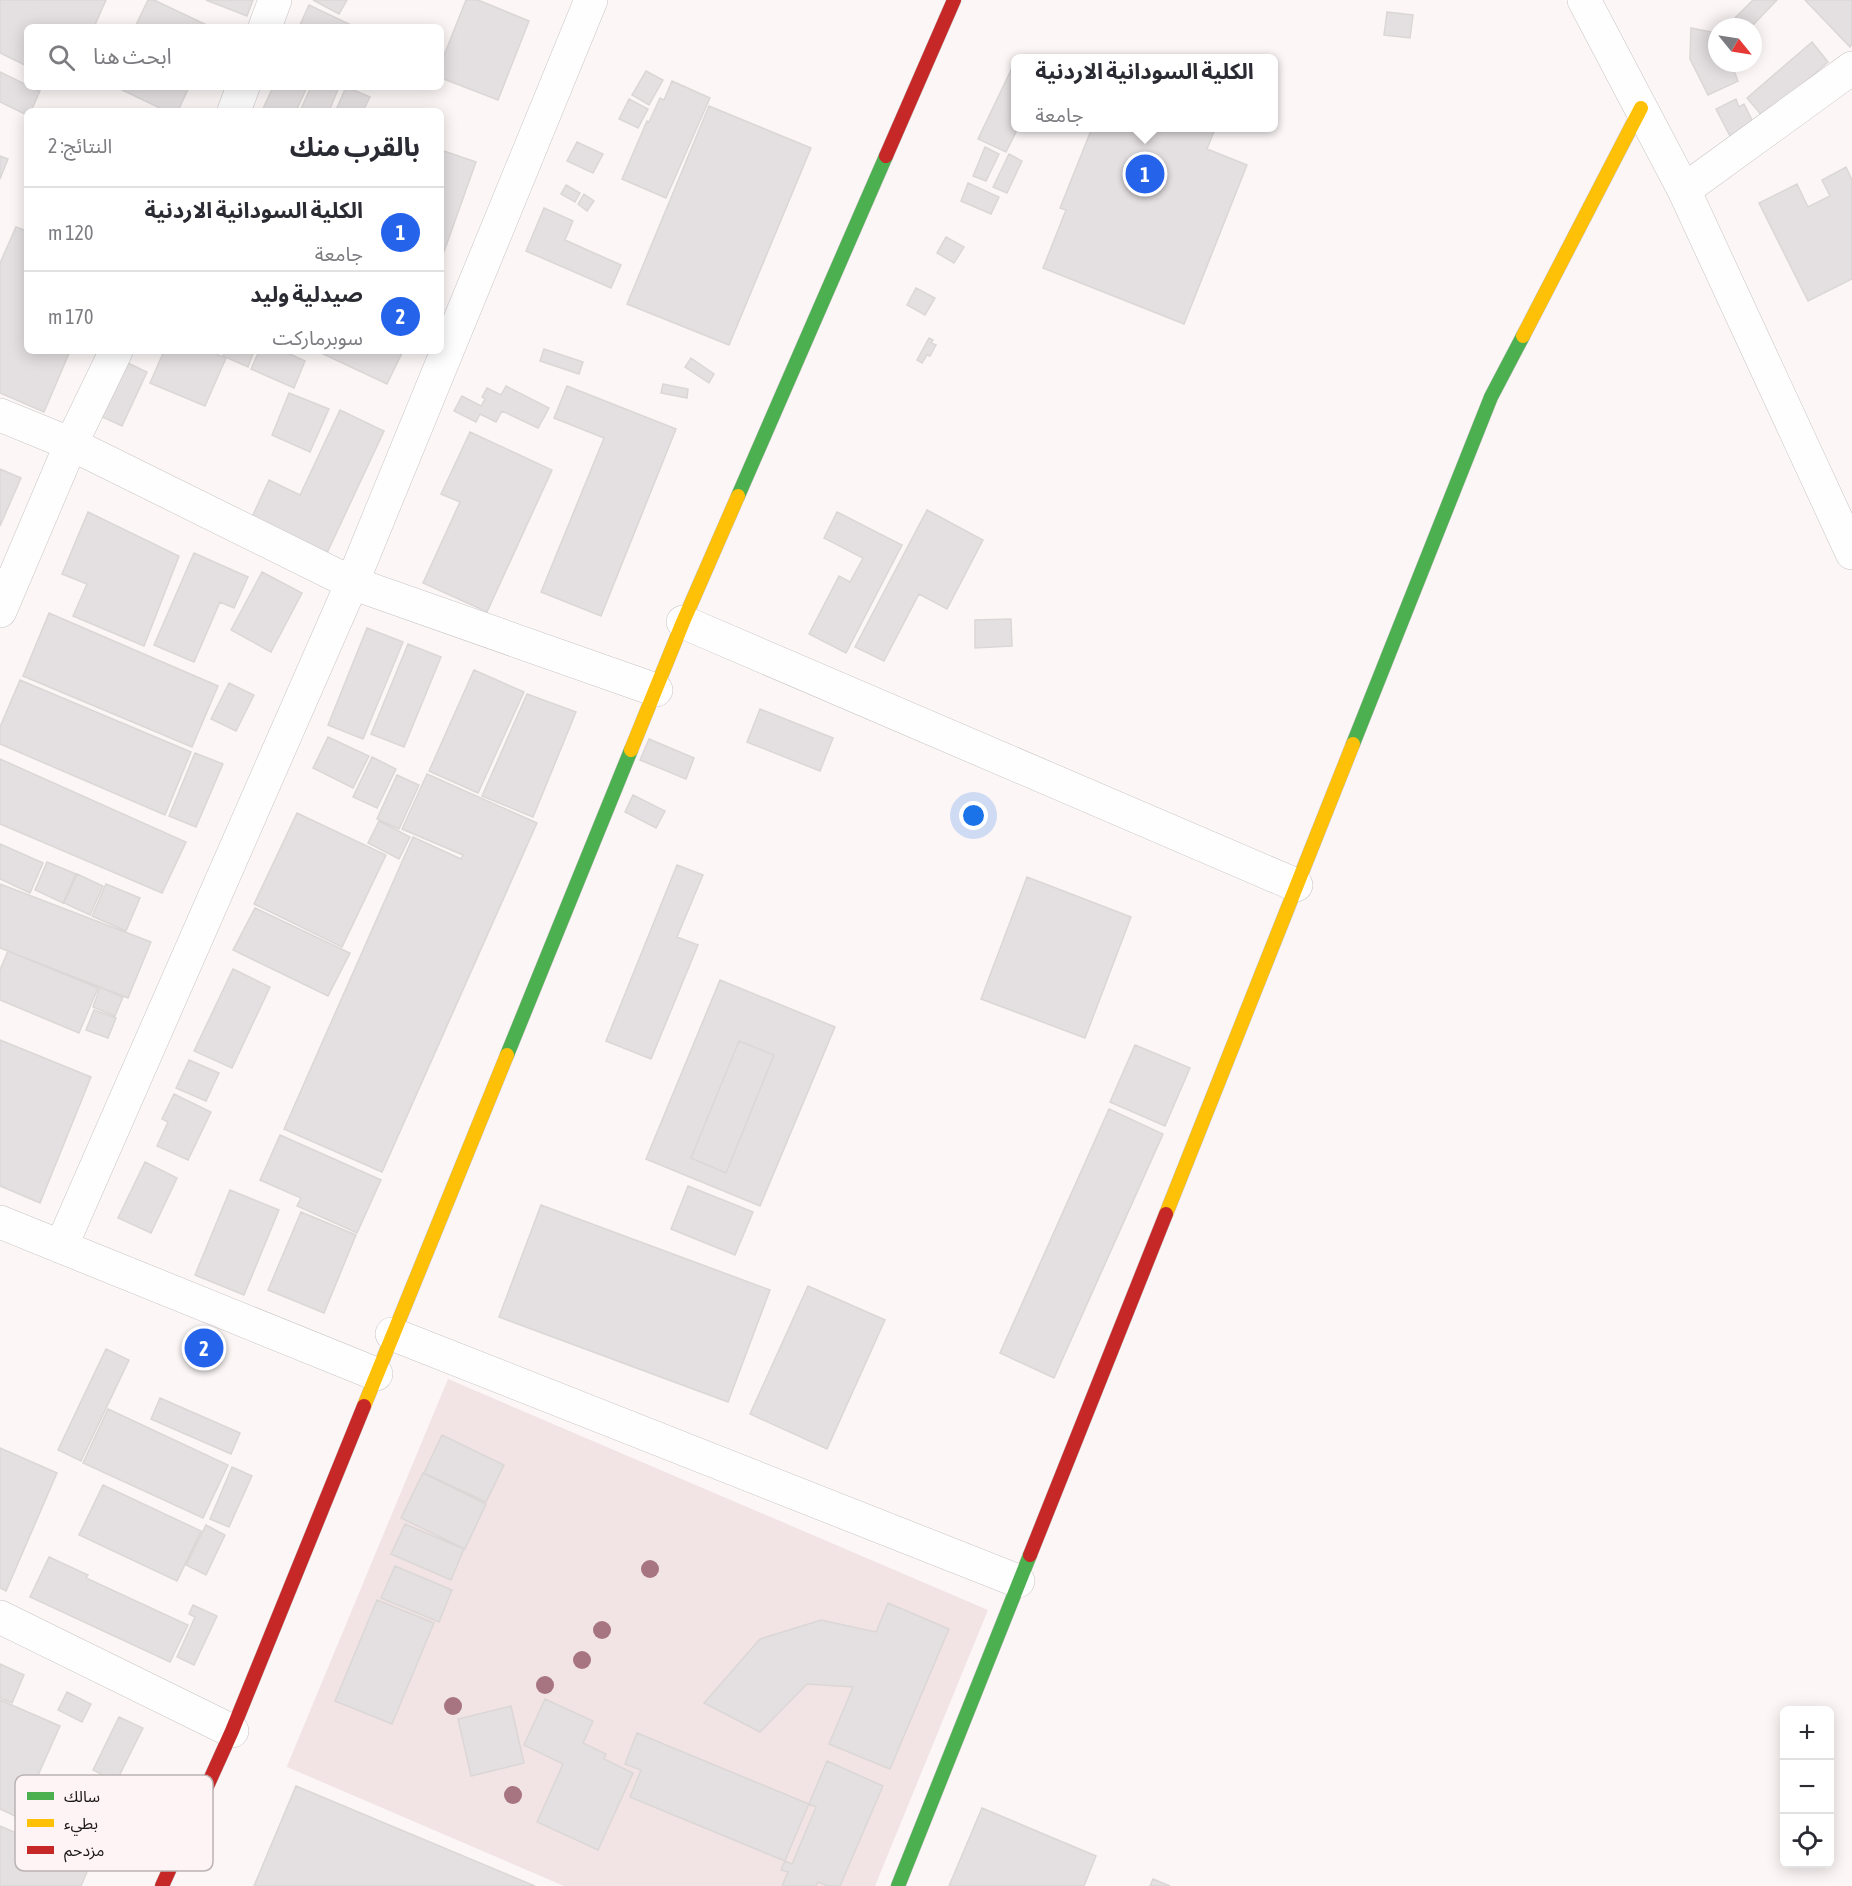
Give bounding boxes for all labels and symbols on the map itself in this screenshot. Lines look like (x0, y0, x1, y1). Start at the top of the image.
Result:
north arrow (1708, 18, 1762, 72)
pin: 1 (1126, 152, 1164, 196)
your location (959, 801, 988, 830)
pin: 2 (184, 1326, 224, 1370)
legend (15, 1775, 213, 1871)
text: سالك (64, 1787, 100, 1805)
text: بطيء (64, 1814, 98, 1836)
text: مزدحم (64, 1841, 104, 1863)

